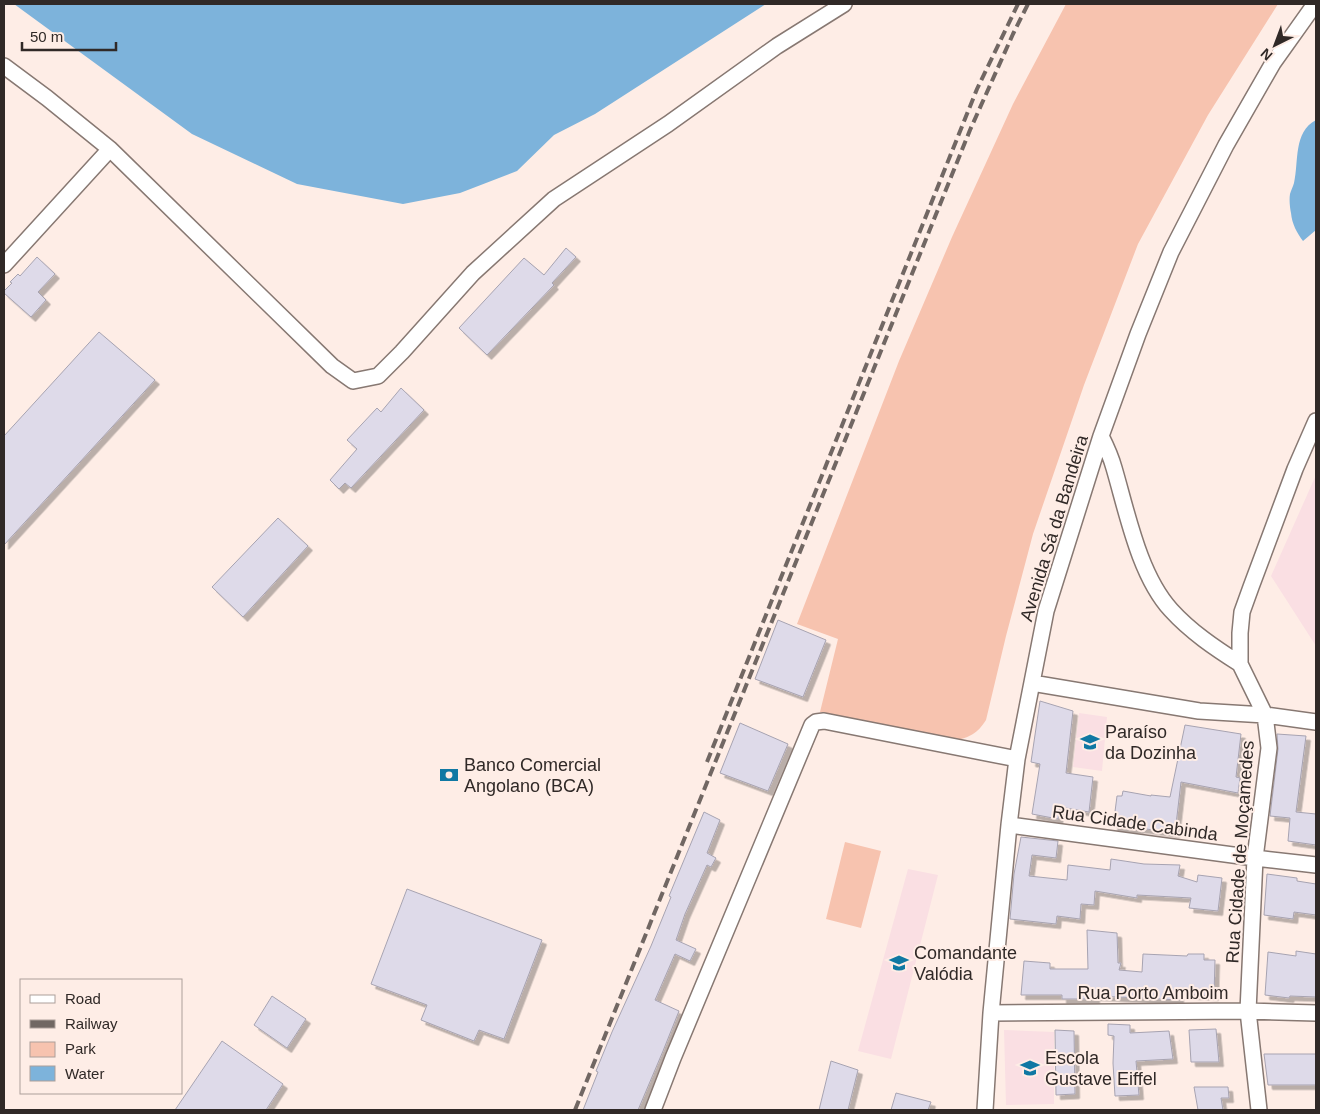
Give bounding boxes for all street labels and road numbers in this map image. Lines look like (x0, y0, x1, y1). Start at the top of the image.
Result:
street label: Avenida Sá da Bandeira (1016, 431, 1092, 624)
street label: Rua Cidade de Moçamedes (1222, 740, 1258, 964)
street label: Rua Cidade Cabinda (1051, 801, 1220, 845)
street label: Rua Porto Amboim (1077, 983, 1229, 1003)

